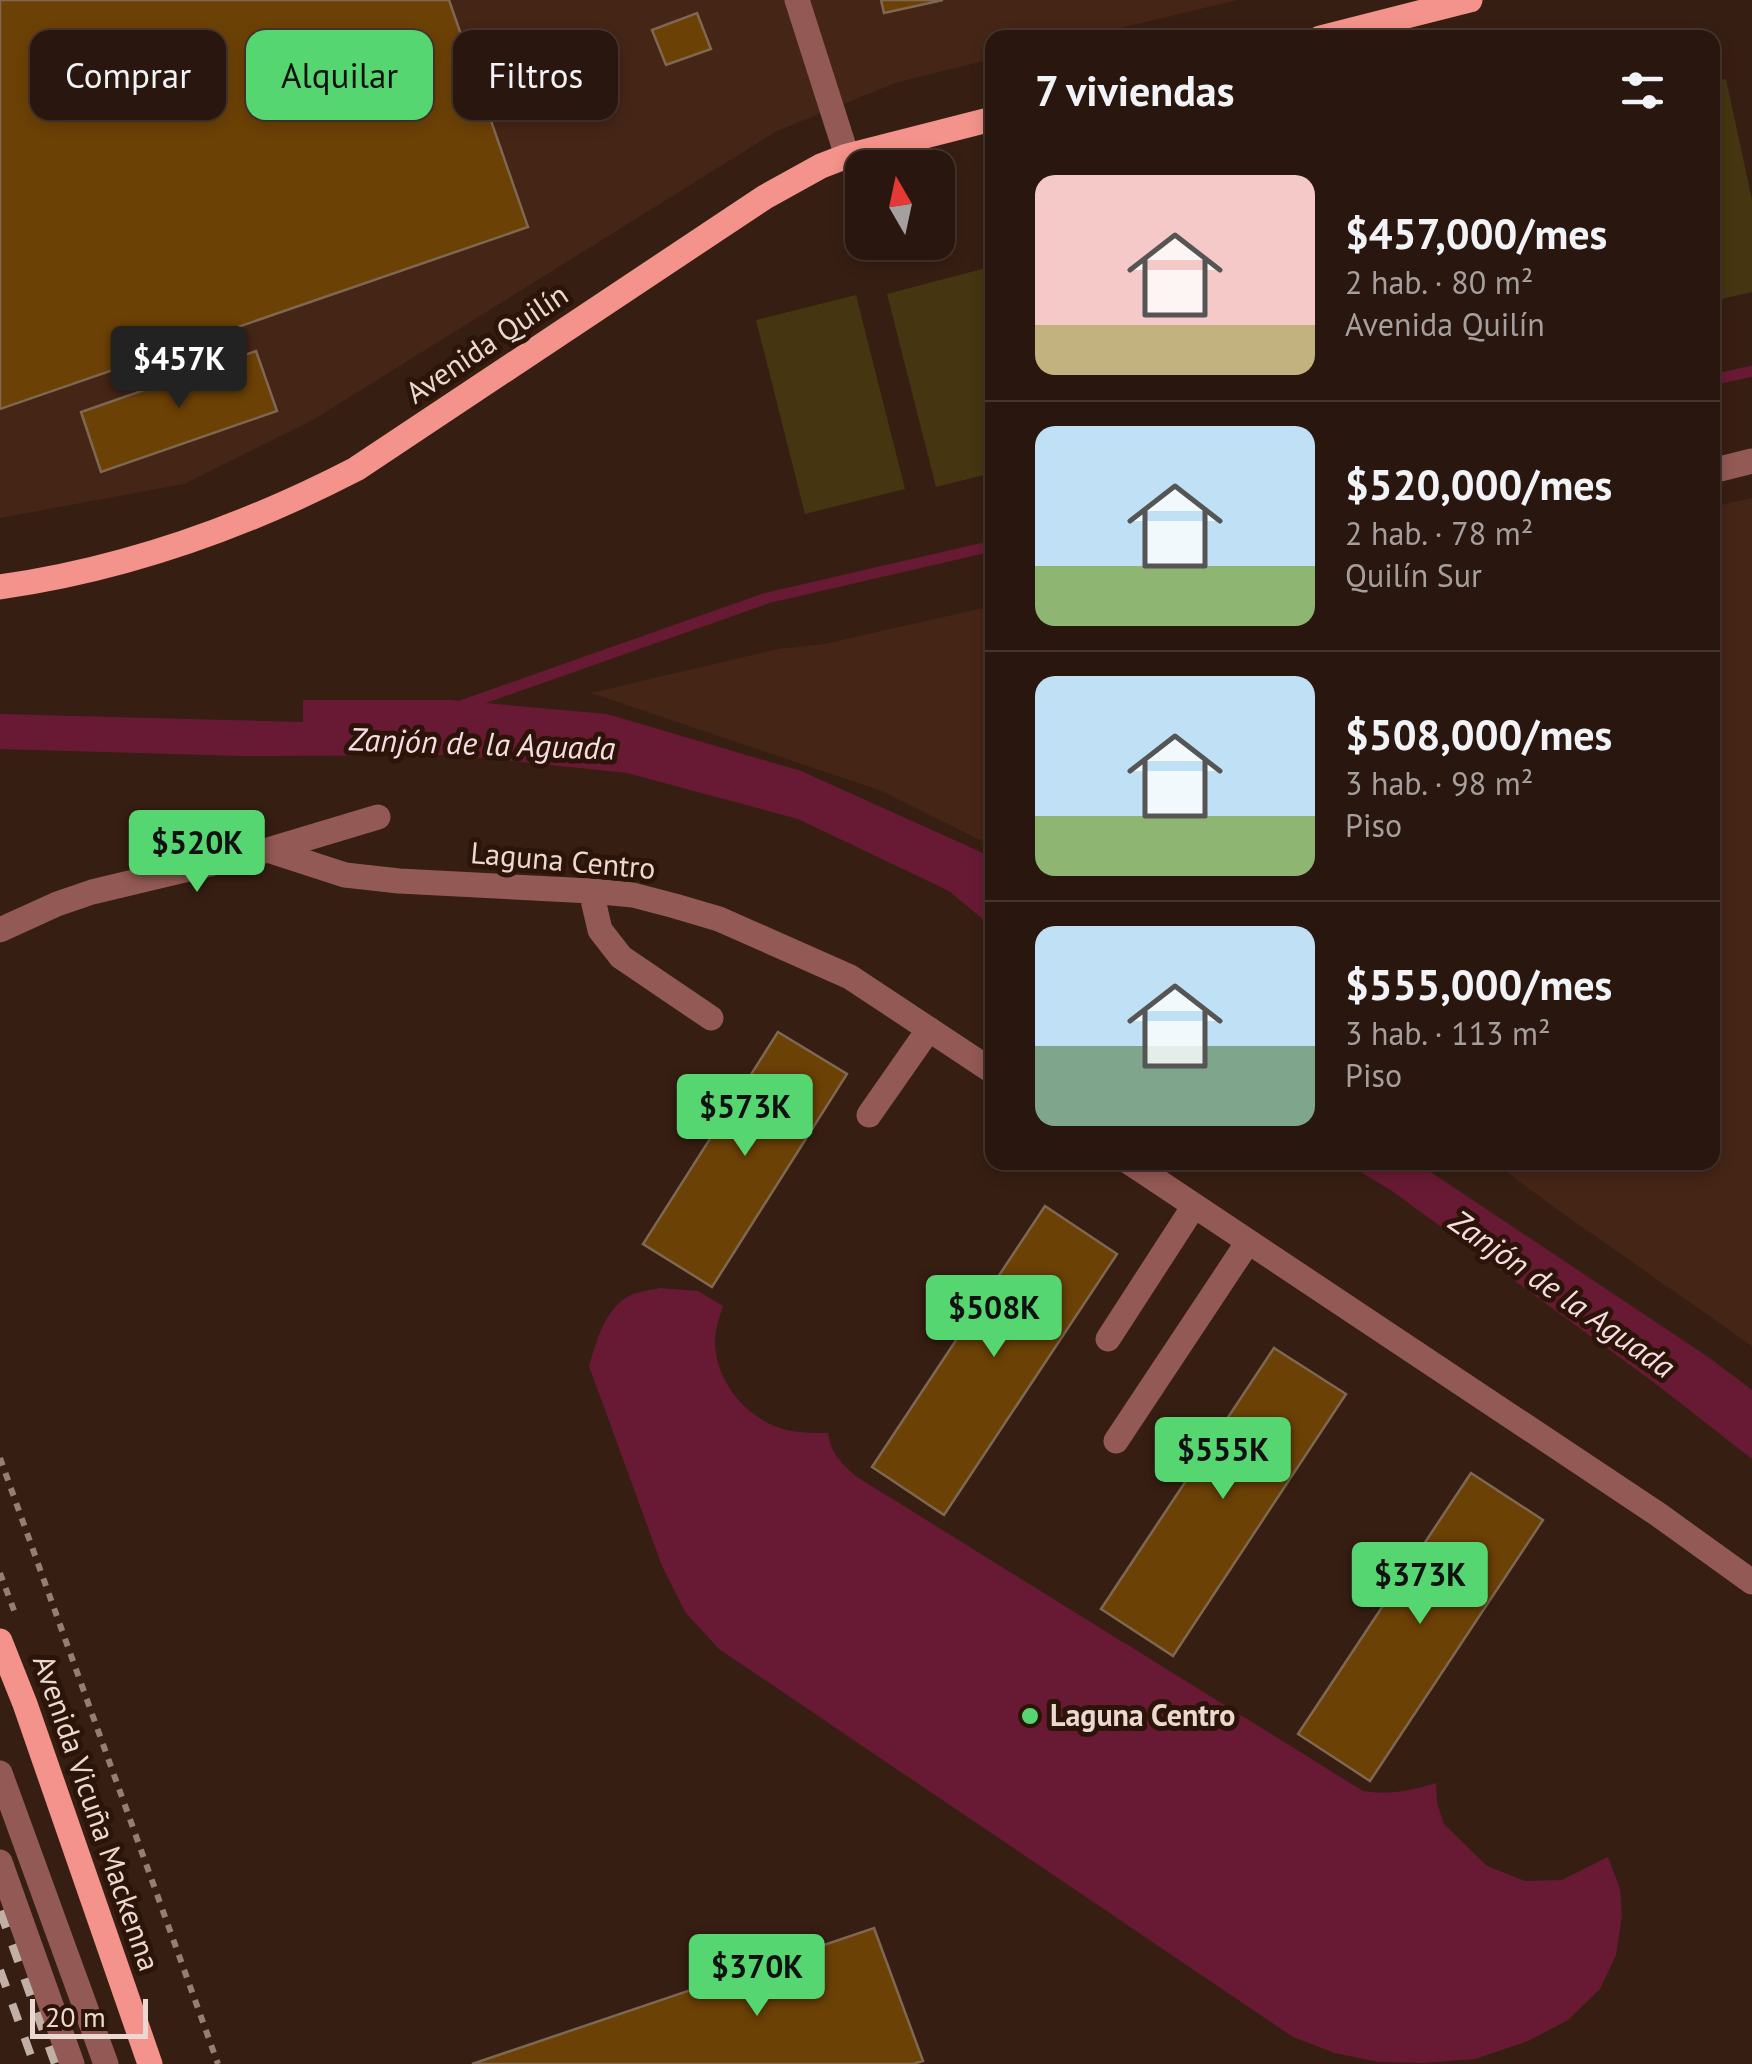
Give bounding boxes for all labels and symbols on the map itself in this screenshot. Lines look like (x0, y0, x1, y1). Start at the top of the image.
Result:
north arrow (845, 150, 955, 260)
street label: Avenida Quilín (398, 274, 575, 411)
pin: $457K (109, 326, 249, 411)
water label: Zanjón de la Aguada (347, 717, 616, 769)
pin: $520K (127, 810, 267, 895)
street label: Laguna Centro (469, 832, 657, 887)
pin: $573K (675, 1074, 815, 1159)
water label: Zanjón de la Aguada (1441, 1199, 1684, 1387)
pin: $508K (924, 1275, 1064, 1360)
pin: $555K (1153, 1417, 1293, 1502)
pin: $373K (1350, 1542, 1490, 1627)
street label: Avenida Vicuña Mackenna (25, 1649, 170, 1976)
place label: Laguna Centro (1050, 1695, 1235, 1734)
marker: Laguna Centro (1019, 1705, 1041, 1727)
pin: $370K (687, 1934, 827, 2019)
scale bar (30, 1994, 148, 2038)

